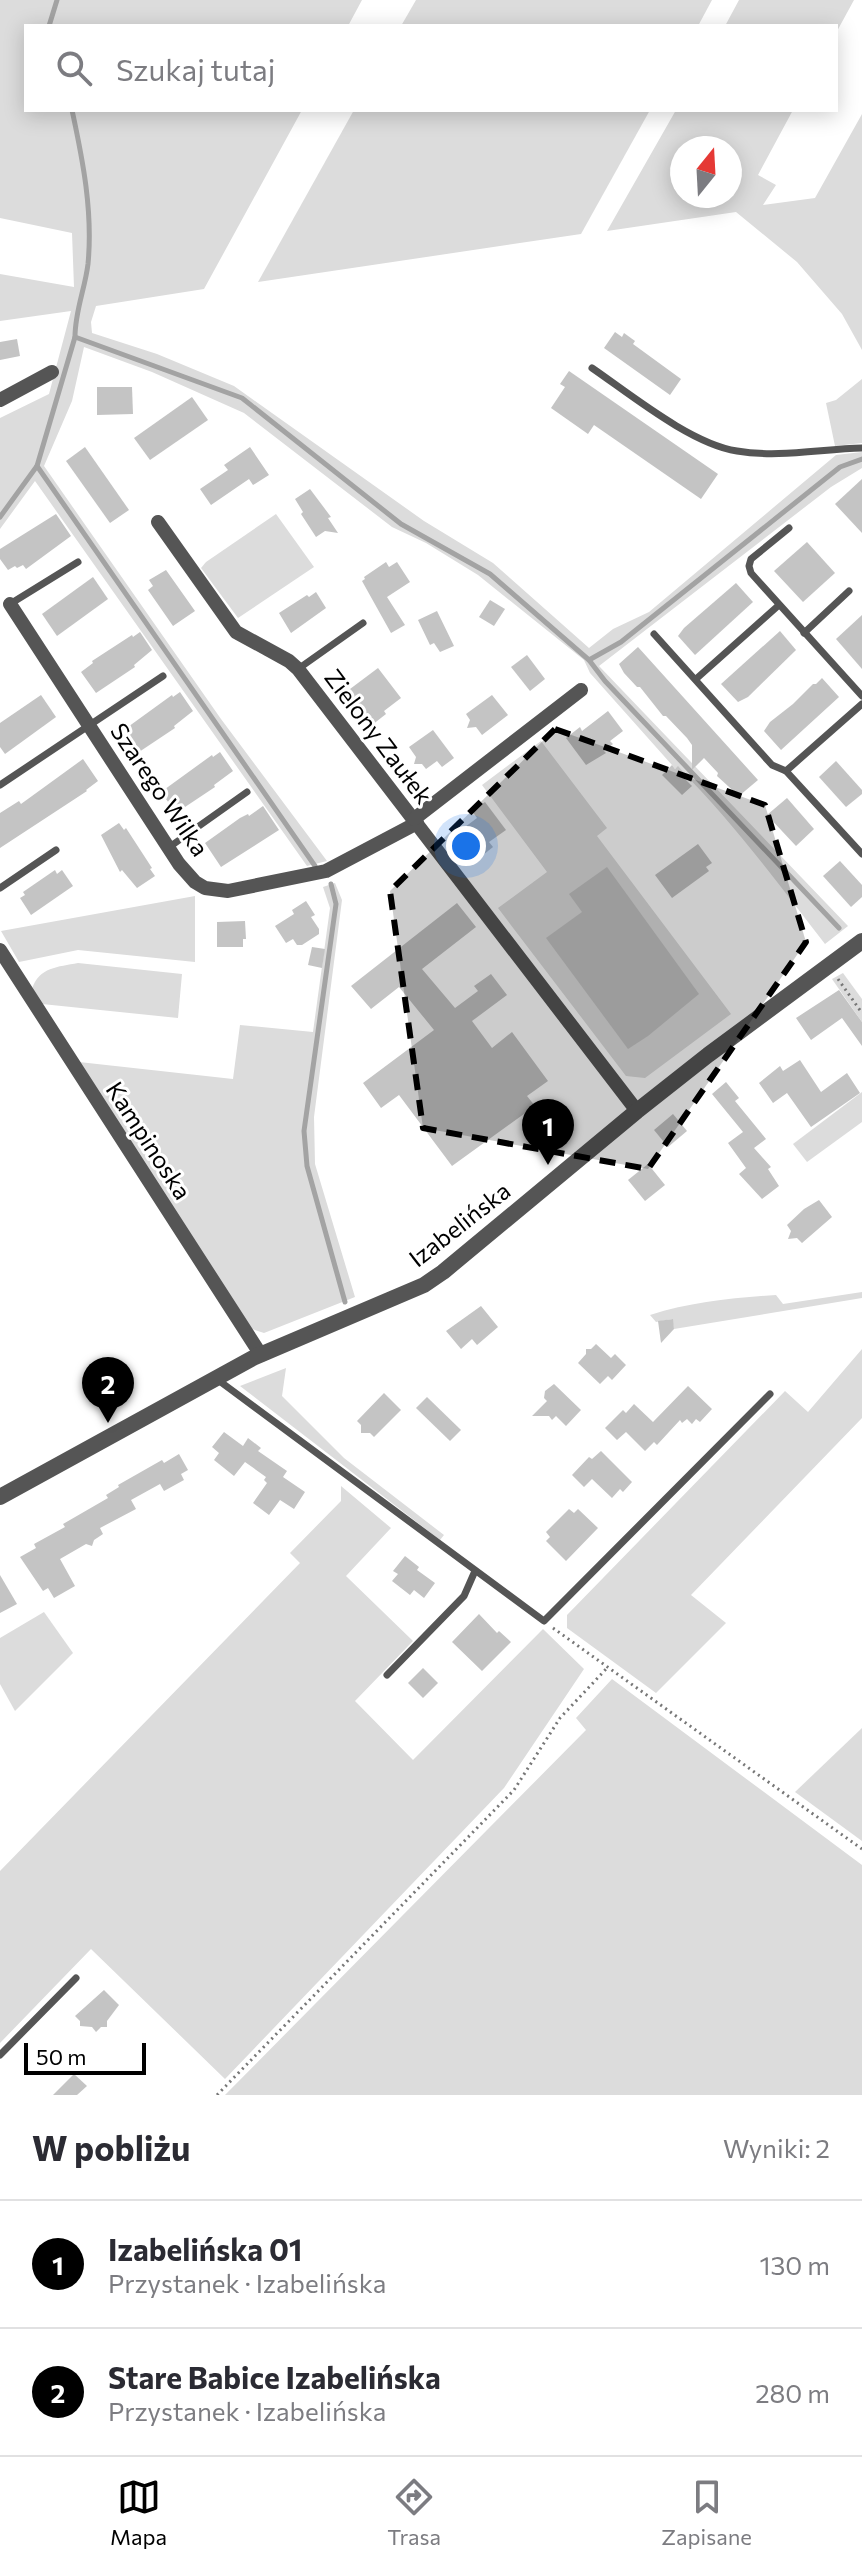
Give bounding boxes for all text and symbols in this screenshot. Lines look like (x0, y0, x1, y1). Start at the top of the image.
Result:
search box (24, 24, 838, 112)
icon: search (52, 46, 96, 90)
text: Szukaj tutaj (116, 50, 275, 87)
north arrow (670, 136, 742, 208)
street label: Zielony Zaułek (319, 663, 439, 809)
street label: Szarego Wilka (105, 717, 215, 861)
your location (446, 826, 486, 866)
street label: Kampinoska (101, 1076, 198, 1204)
pin: 1 (522, 1099, 574, 1165)
street label: Izabelińska (403, 1175, 515, 1272)
pin: 2 (82, 1357, 134, 1423)
scale bar (24, 2039, 146, 2075)
text: 50 m (36, 2043, 86, 2070)
text: W pobliżu (32, 2126, 190, 2168)
text: Wyniki: 2 (723, 2132, 830, 2163)
text: Izabelińska 01 (108, 2230, 302, 2267)
text: 1 (52, 2249, 64, 2280)
text: 130 m (759, 2249, 830, 2280)
text: Przystanek · Izabelińska (108, 2267, 386, 2298)
text: Stare Babice Izabelińska (108, 2358, 441, 2395)
text: 2 (51, 2377, 65, 2408)
text: 280 m (755, 2377, 830, 2408)
text: Przystanek · Izabelińska (108, 2395, 386, 2426)
tab: Mapa (110, 2475, 167, 2550)
tab: Trasa (387, 2475, 441, 2550)
tab: Zapisane (661, 2475, 752, 2550)

